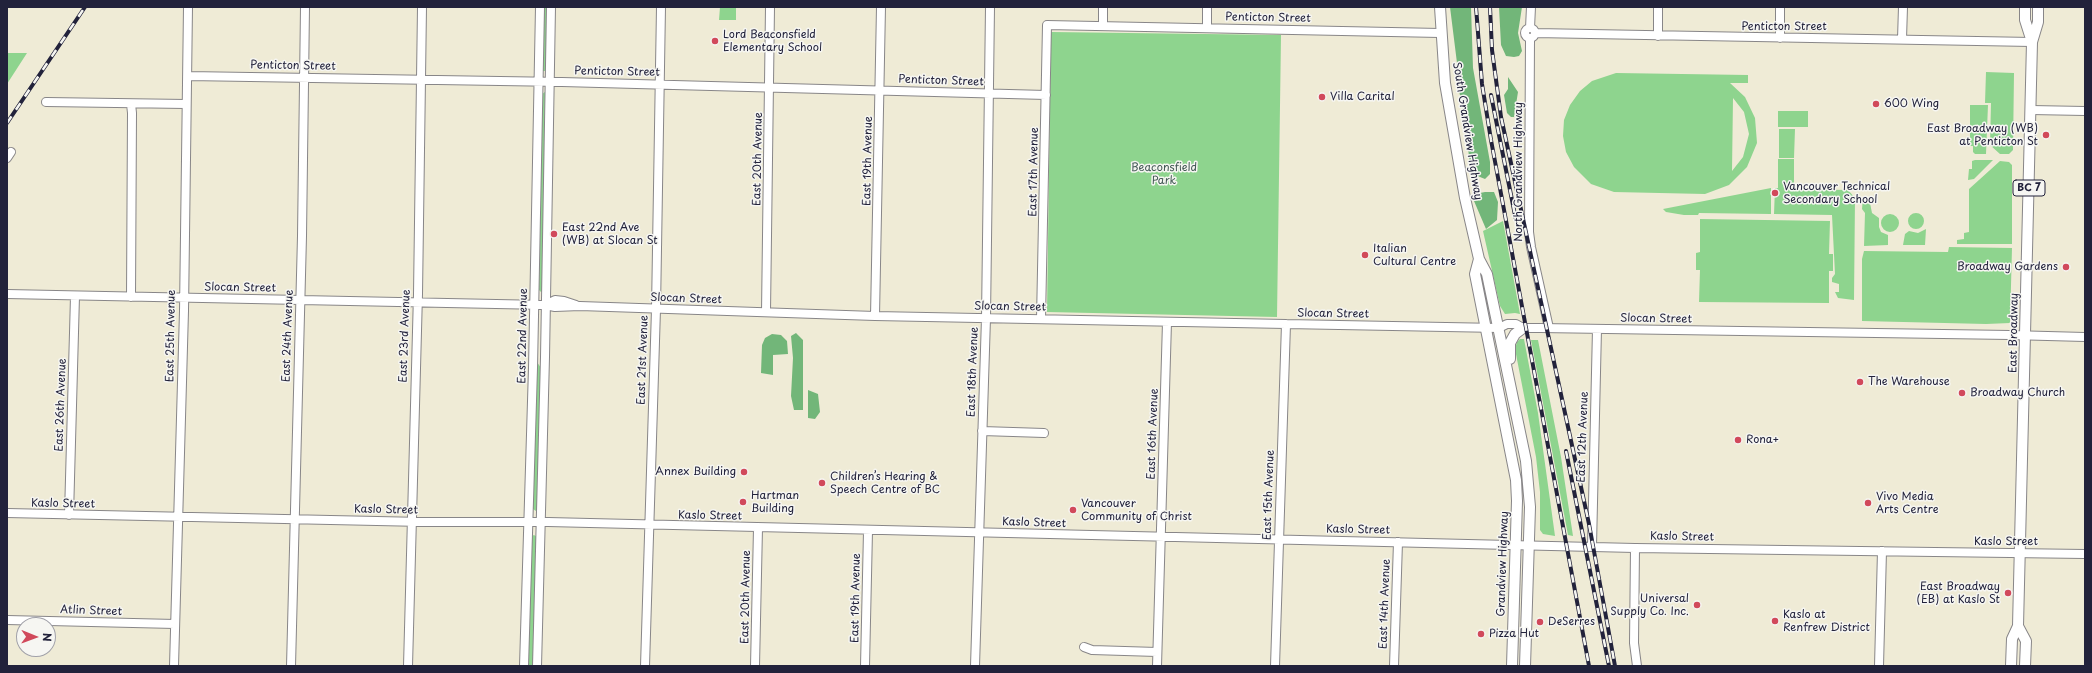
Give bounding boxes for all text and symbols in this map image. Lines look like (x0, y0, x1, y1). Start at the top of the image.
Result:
street label: Penticton Street (1225, 11, 1311, 25)
street label: Penticton Street (1741, 20, 1827, 34)
place label: Lord Beaconsfield Elementary School (723, 28, 822, 54)
marker: Lord Beaconsfield Elementary School (710, 36, 720, 46)
street label: Penticton Street (250, 59, 336, 73)
street label: South Grandview Highway (1450, 61, 1484, 201)
street label: Penticton Street (574, 65, 660, 79)
street label: Penticton Street (898, 73, 984, 89)
place label: Villa Carital (1330, 90, 1395, 104)
marker: Villa Carital (1317, 92, 1327, 102)
place label: 600 Wing (1884, 97, 1939, 111)
marker: 600 Wing (1871, 99, 1881, 109)
street label: North Grandview Highway (1512, 102, 1526, 242)
street label: East 20th Avenue (751, 112, 765, 206)
street label: East 19th Avenue (861, 116, 875, 206)
place label: East Broadway (WB) at Penticton St (1927, 122, 2038, 148)
street label: East 17th Avenue (1027, 127, 1041, 217)
marker: East Broadway (WB) at Penticton St (2041, 130, 2051, 140)
park label: Beaconsfield Park (1131, 161, 1197, 187)
place label: Vancouver Technical Secondary School (1783, 180, 1890, 206)
road number: BC 7 (2013, 180, 2045, 196)
marker: Vancouver Technical Secondary School (1770, 188, 1780, 198)
place label: East 22nd Ave (WB) at Slocan St (562, 221, 658, 247)
marker: East 22nd Ave (WB) at Slocan St (549, 229, 559, 239)
place label: Italian Cultural Centre (1373, 242, 1456, 268)
marker: Italian Cultural Centre (1360, 250, 1370, 260)
place label: Broadway Gardens (1957, 260, 2058, 274)
marker: Broadway Gardens (2061, 262, 2071, 272)
street label: Slocan Street (204, 281, 276, 295)
street label: East 22nd Avenue (516, 288, 530, 384)
street label: East 23rd Avenue (397, 289, 413, 383)
street label: East 25th Avenue (164, 290, 178, 382)
street label: East 24th Avenue (280, 290, 296, 382)
street label: Slocan Street (650, 291, 722, 307)
street label: East Broadway (2007, 293, 2021, 373)
street label: Slocan Street (974, 300, 1046, 314)
street label: Slocan Street (1297, 307, 1369, 321)
street label: Slocan Street (1620, 312, 1692, 326)
street label: East 21st Avenue (635, 315, 651, 405)
street label: East 18th Avenue (965, 327, 981, 417)
street label: East 26th Avenue (53, 358, 69, 452)
place label: The Warehouse (1868, 375, 1950, 389)
marker: The Warehouse (1855, 377, 1865, 387)
place label: Broadway Church (1970, 386, 2065, 400)
street label: East 16th Avenue (1145, 388, 1161, 480)
marker: Broadway Church (1957, 388, 1967, 398)
street label: East 12th Avenue (1575, 391, 1591, 483)
place label: Rona+ (1746, 433, 1779, 447)
marker: Rona+ (1733, 435, 1743, 445)
street label: East 15th Avenue (1261, 450, 1277, 540)
place label: Annex Building (655, 465, 736, 479)
marker: Annex Building (739, 467, 749, 477)
place label: Children’s Hearing & Speech Centre of BC (830, 470, 940, 496)
marker: Children’s Hearing & Speech Centre of BC (817, 478, 827, 488)
place label: Hartman Building (751, 489, 799, 515)
place label: Vivo Media Arts Centre (1876, 490, 1938, 516)
street label: Kaslo Street (31, 497, 95, 511)
marker: Hartman Building (738, 497, 748, 507)
place label: Vancouver Community of Christ (1081, 497, 1192, 523)
marker: Vivo Media Arts Centre (1863, 498, 1873, 508)
street label: Kaslo Street (354, 503, 418, 517)
marker: Vancouver Community of Christ (1068, 505, 1078, 515)
street label: Kaslo Street (678, 509, 742, 523)
street label: Grandview Highway (1495, 511, 1511, 617)
street label: Kaslo Street (1002, 515, 1066, 531)
street label: Kaslo Street (1326, 523, 1390, 537)
street label: Kaslo Street (1650, 530, 1714, 544)
street label: Kaslo Street (1974, 535, 2038, 549)
street label: East 20th Avenue (739, 550, 753, 644)
street label: East 19th Avenue (849, 553, 863, 643)
street label: East 14th Avenue (1377, 559, 1393, 649)
place label: East Broadway (EB) at Kaslo St (1917, 580, 2000, 606)
marker: East Broadway (EB) at Kaslo St (2003, 588, 2013, 598)
place label: Universal Supply Co. Inc. (1610, 592, 1689, 618)
marker: Universal Supply Co. Inc. (1692, 600, 1702, 610)
street label: Atlin Street (60, 603, 122, 619)
place label: Kaslo at Renfrew District (1783, 608, 1870, 634)
place label: DeSerres (1548, 615, 1595, 629)
marker: Kaslo at Renfrew District (1770, 616, 1780, 626)
north arrow (16, 617, 56, 657)
marker: DeSerres (1535, 617, 1545, 627)
place label: Pizza Hut (1489, 627, 1539, 641)
marker: Pizza Hut (1476, 629, 1486, 639)
text: N (39, 633, 56, 642)

